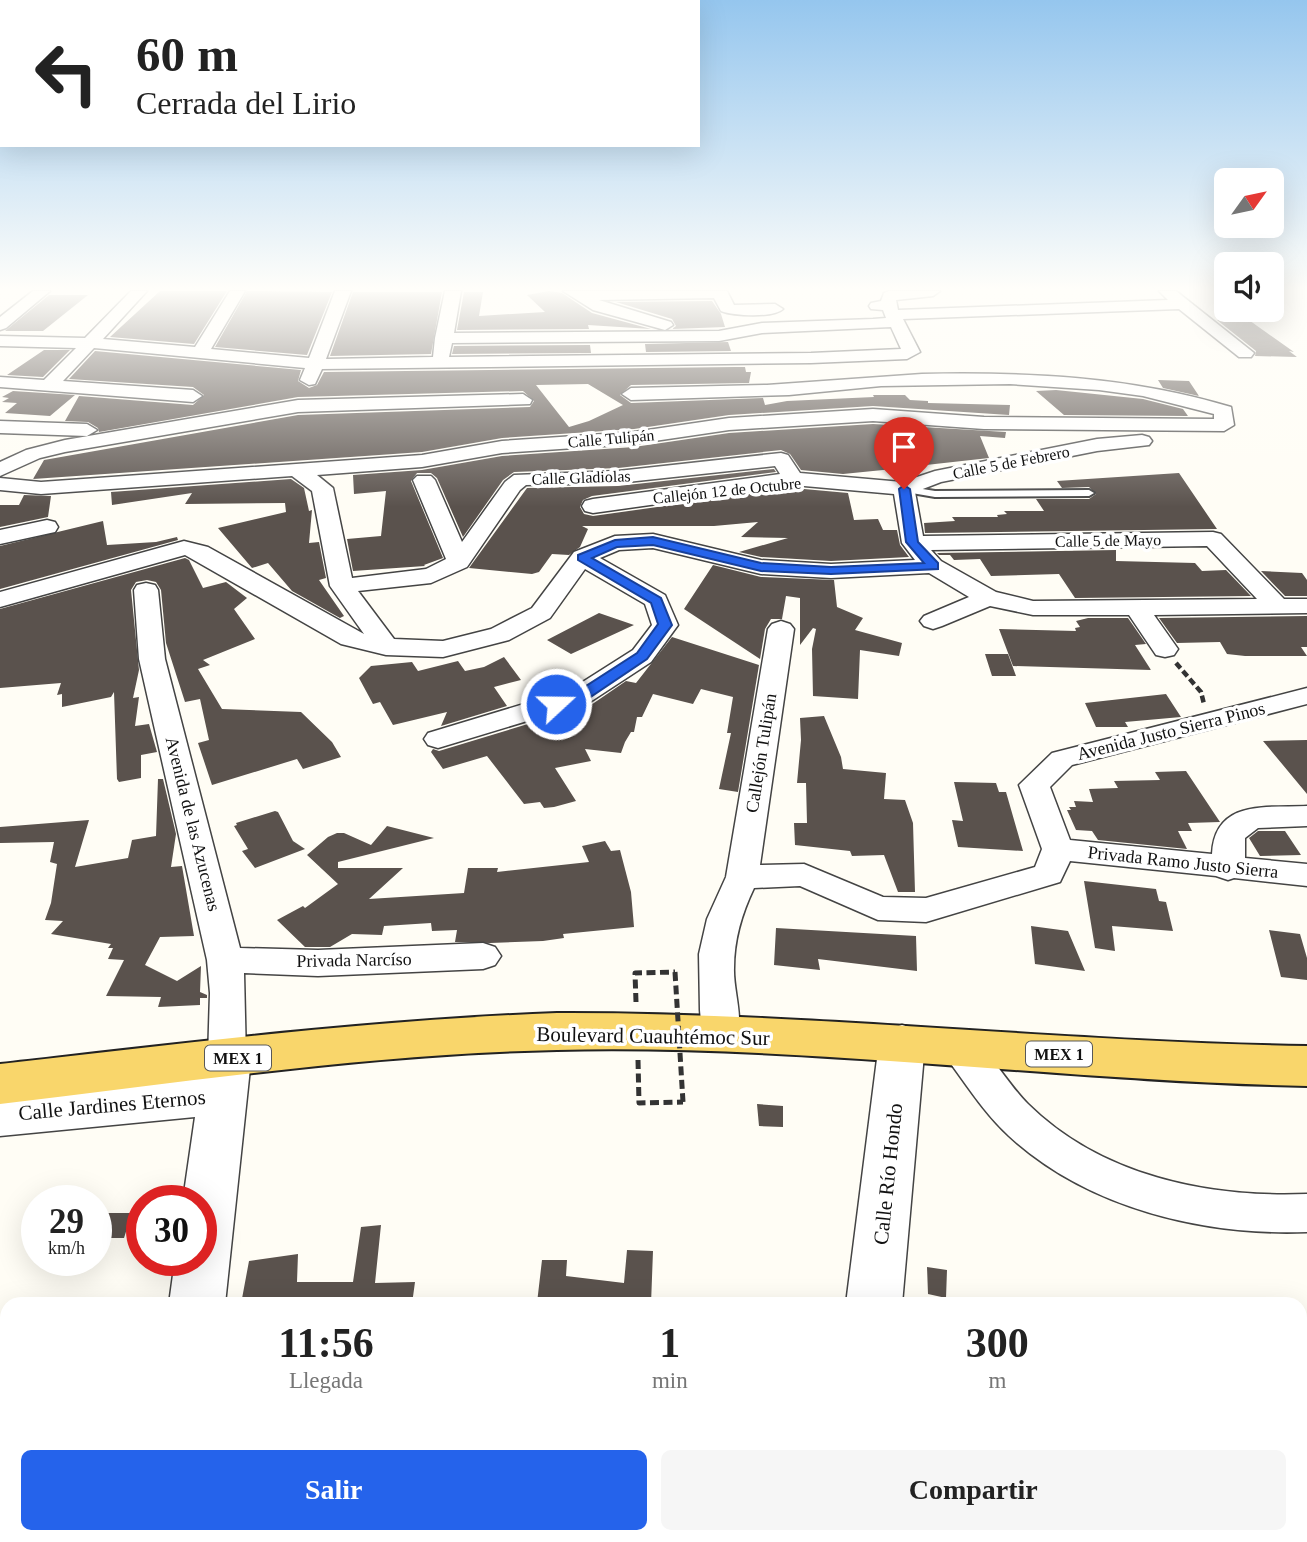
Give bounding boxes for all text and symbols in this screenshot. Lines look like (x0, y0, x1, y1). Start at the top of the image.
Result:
text: 60 m (136, 27, 238, 82)
icon: left (21, 28, 112, 119)
text: Cerrada del Lirio (136, 85, 356, 121)
north arrow (1214, 168, 1284, 238)
map controls (1214, 168, 1284, 322)
button: sound (1214, 252, 1284, 322)
pin (874, 417, 934, 489)
street label: Calle Tulipán (567, 426, 655, 452)
icon: arrive (885, 428, 923, 466)
street label: Calle 5 de Febrero (951, 443, 1071, 482)
street label: Calle Gladiolas (531, 467, 631, 488)
street label: Callejón 12 de Octubre (652, 474, 802, 508)
street label: Calle 5 de Mayo (1055, 531, 1161, 551)
position arrow (519, 667, 593, 741)
street label: Callejón Tulipán (742, 692, 780, 814)
street label: Avenida Justo Sierra Pinos (1075, 698, 1267, 764)
street label: Avenida de las Azucenas (162, 735, 224, 913)
street label: Privada Ramo Justo Sierra (1087, 842, 1279, 882)
street label: Privada Narcíso (296, 949, 412, 971)
street label: Boulevard Cuauhtémoc Sur (536, 1022, 770, 1050)
road number: MEX 1 (1026, 1042, 1092, 1066)
road number: MEX 1 (205, 1046, 271, 1070)
street label: Calle Jardines Eternos (17, 1085, 207, 1125)
street label: Calle Río Hondo (869, 1102, 907, 1246)
speed limit sign: 30 (126, 1185, 217, 1276)
text: 29 (49, 1202, 84, 1241)
text: km/h (48, 1238, 85, 1258)
text: 11:56 (278, 1320, 374, 1366)
text: 1 (659, 1320, 680, 1366)
text: 300 (966, 1320, 1029, 1366)
text: Llegada (289, 1368, 363, 1393)
text: min (652, 1368, 688, 1393)
text: m (988, 1368, 1006, 1393)
button: Salir (21, 1450, 647, 1530)
button: Compartir (661, 1450, 1286, 1530)

